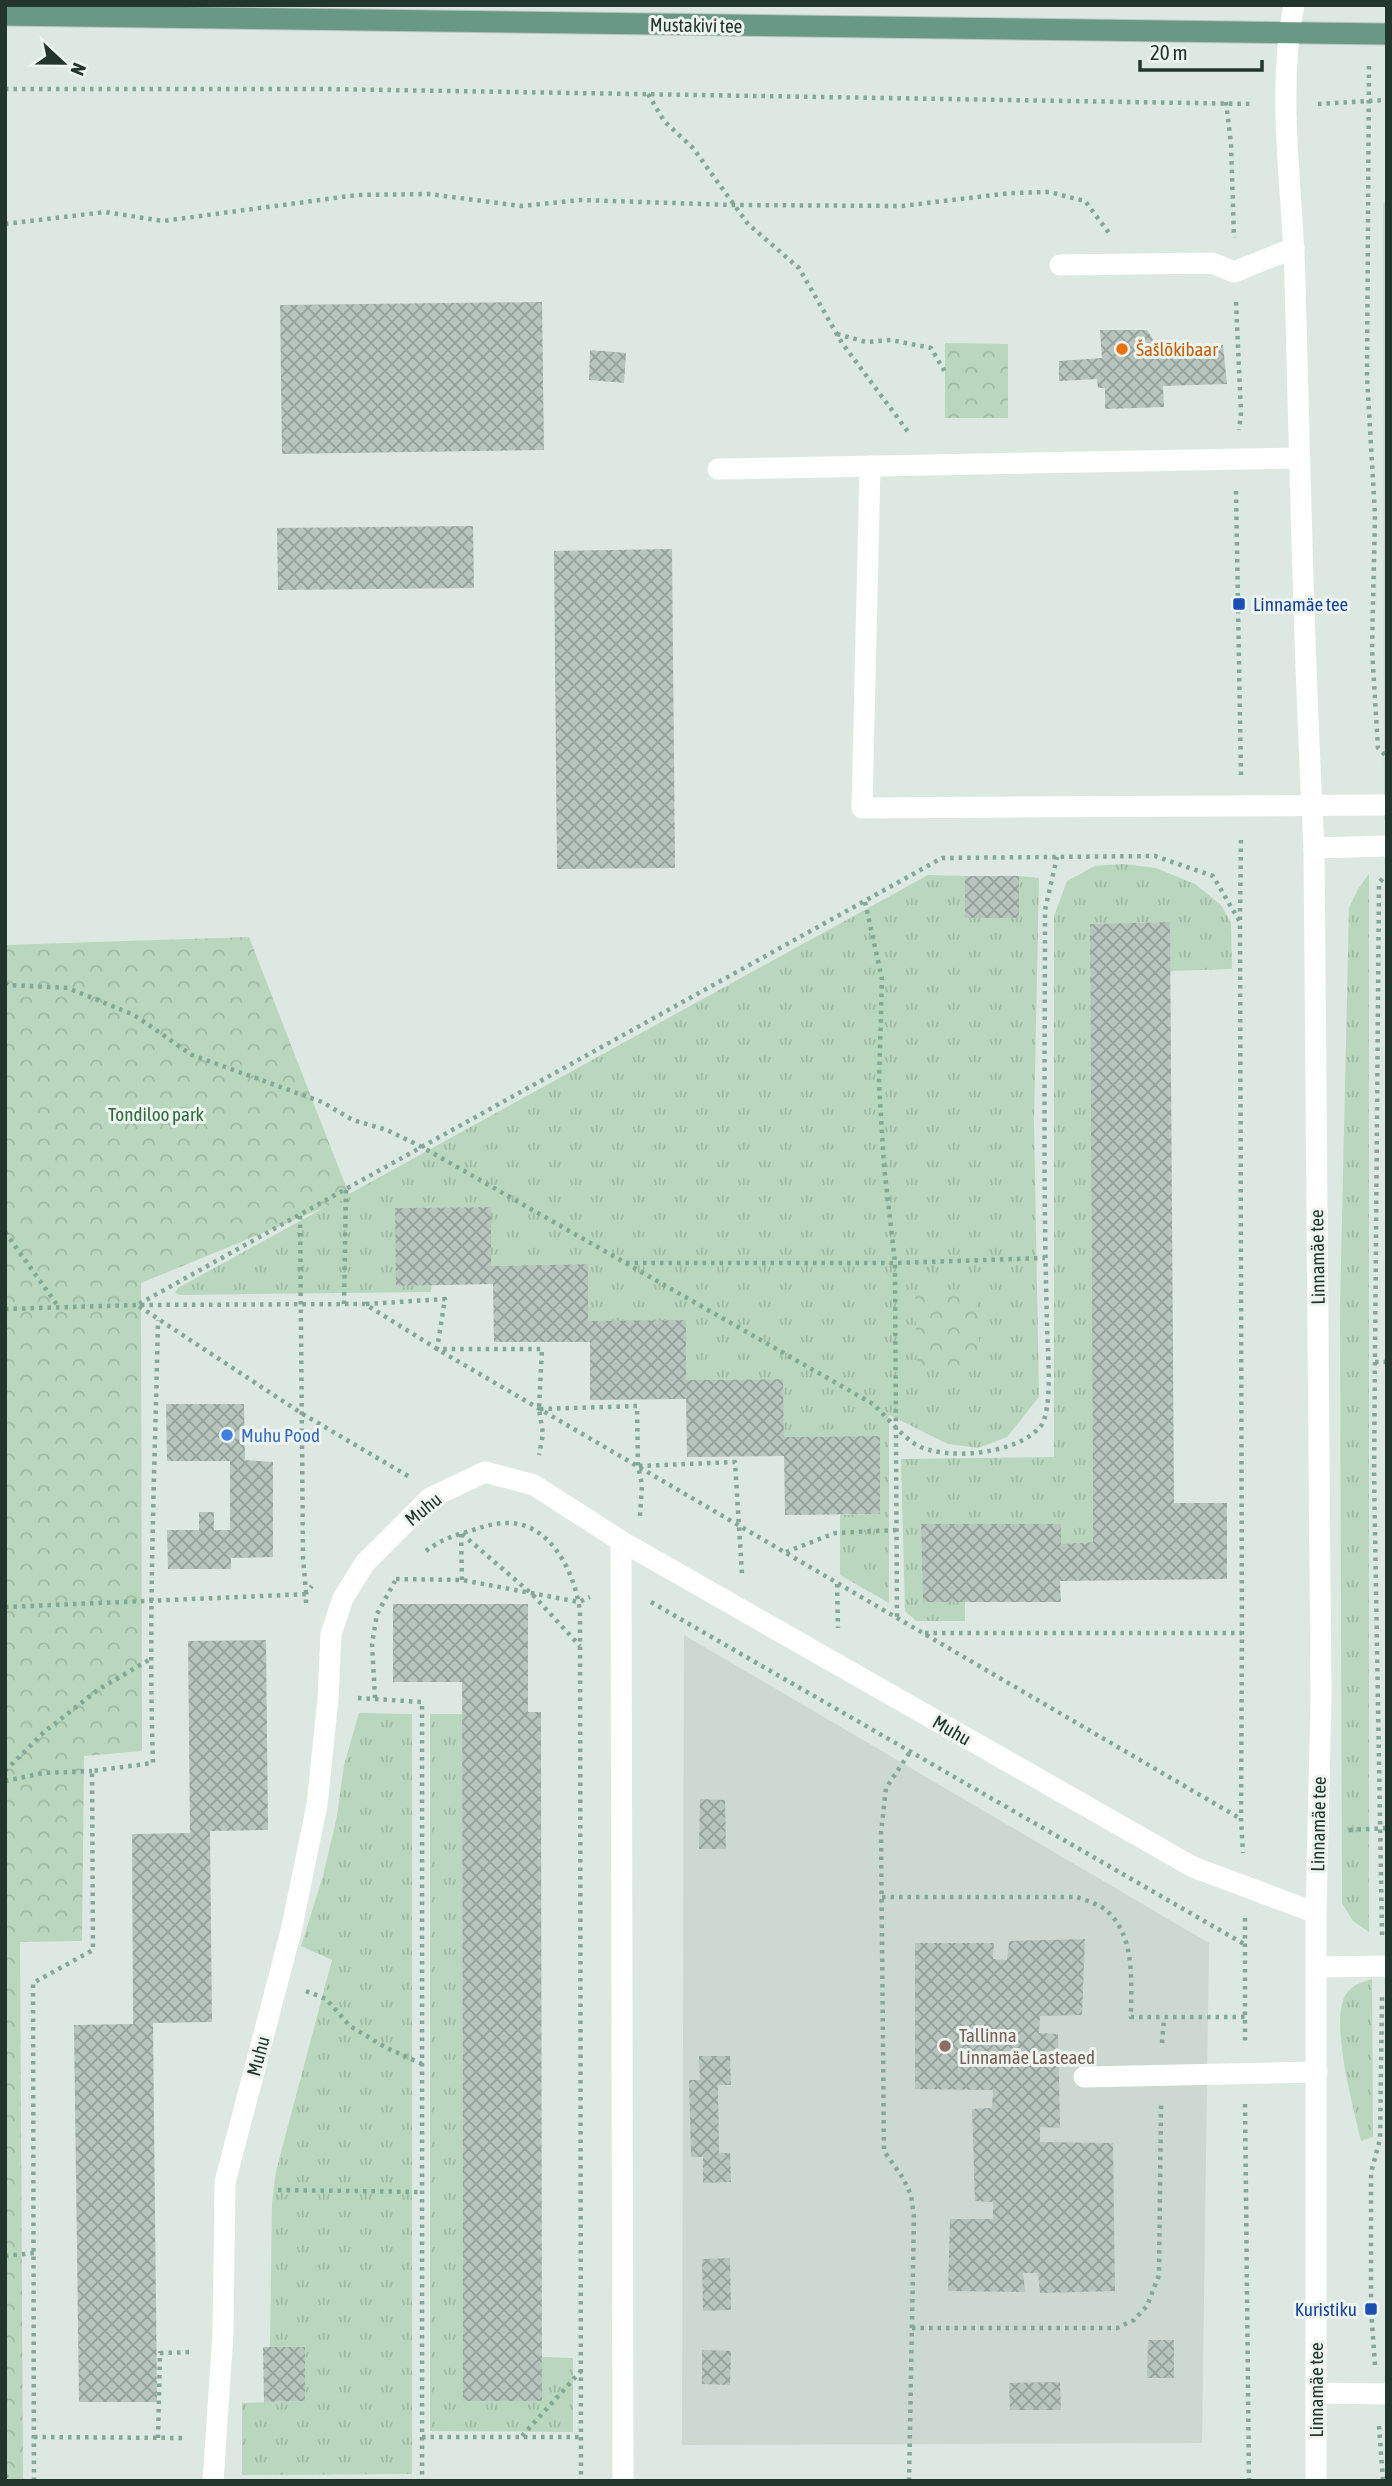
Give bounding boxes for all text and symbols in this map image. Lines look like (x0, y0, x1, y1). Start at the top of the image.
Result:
street label: Mustakivi tee (650, 13, 742, 37)
north arrow (28, 28, 98, 98)
scale bar (1140, 28, 1262, 72)
text: 20 m (1150, 40, 1188, 64)
text: N (66, 60, 91, 79)
place label: Šašlõkibaar (1136, 338, 1218, 360)
marker: Šašlõkibaar (1114, 341, 1130, 357)
place label: Linnamäe tee (1253, 593, 1348, 615)
marker: Linnamäe tee (1231, 596, 1247, 612)
park label: Tondiloo park (108, 1103, 205, 1125)
street label: Linnamäe tee (1305, 1209, 1329, 1305)
place label: Muhu Pood (241, 1424, 320, 1446)
marker: Muhu Pood (219, 1427, 235, 1443)
street label: Muhu (400, 1488, 446, 1530)
street label: Muhu (929, 1710, 975, 1750)
street label: Linnamäe tee (1306, 1776, 1330, 1872)
place label: Tallinna Linnamäe Lasteaed (959, 2024, 1095, 2068)
street label: Muhu (242, 2034, 274, 2078)
marker: Tallinna Linnamäe Lasteaed (937, 2038, 953, 2054)
place label: Kuristiku (1295, 2298, 1357, 2320)
marker: Kuristiku (1363, 2301, 1379, 2317)
street label: Linnamäe tee (1305, 2342, 1327, 2438)

